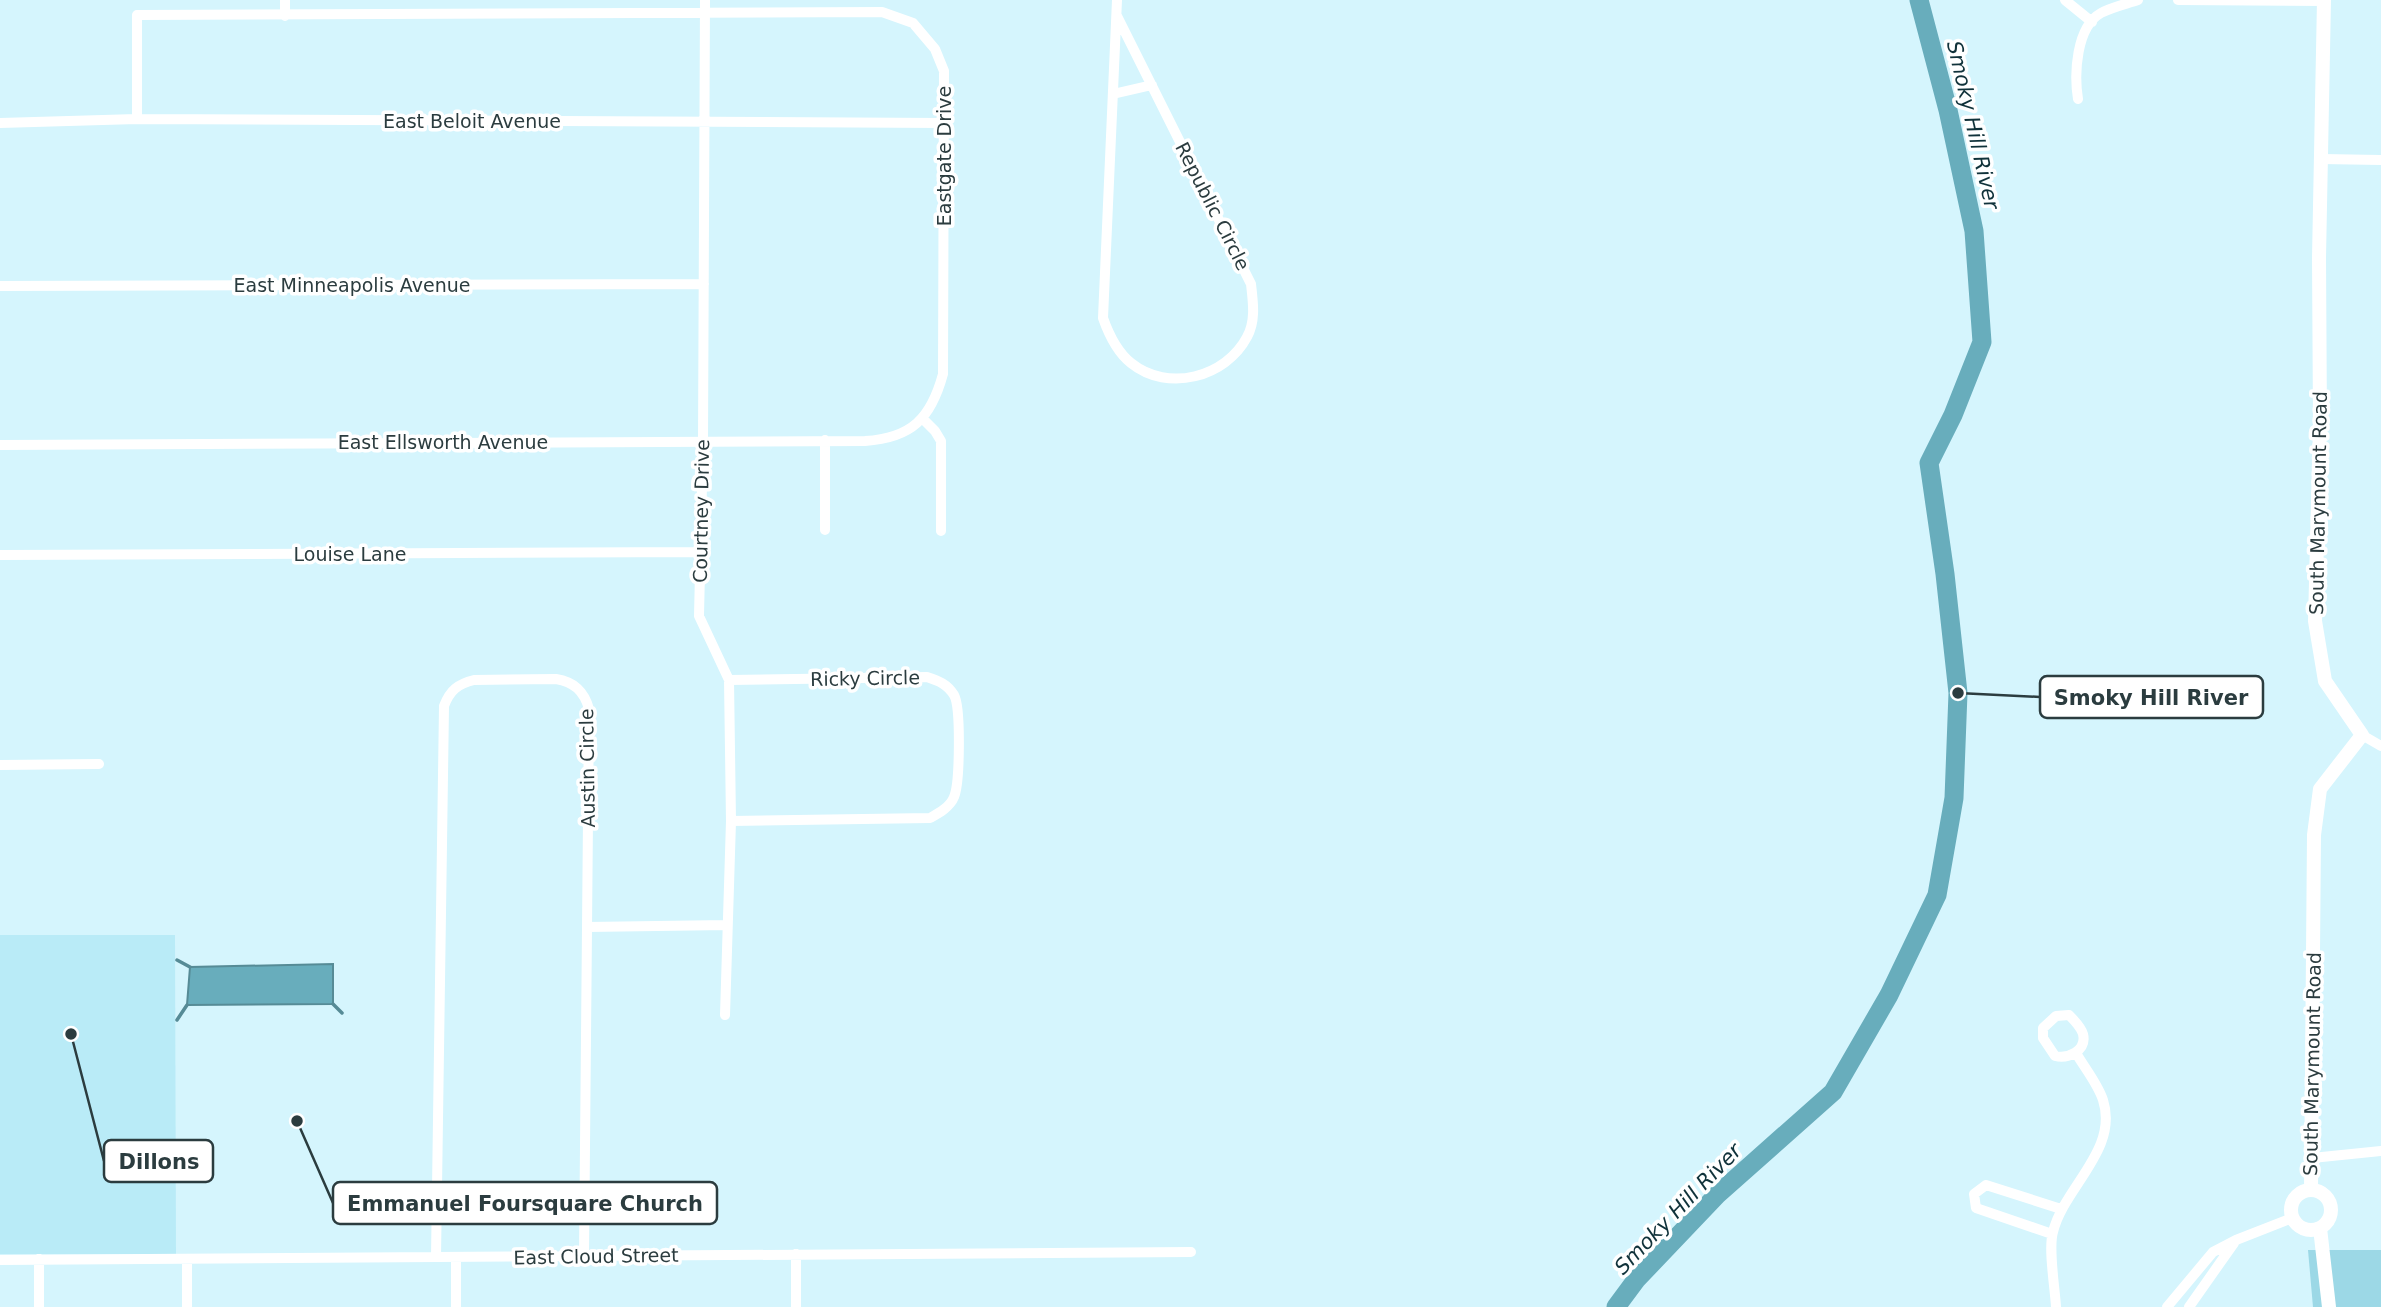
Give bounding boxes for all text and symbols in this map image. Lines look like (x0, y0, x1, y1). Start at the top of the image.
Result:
water label: Smoky Hill River (1942, 38, 2004, 213)
street label: Eastgate Drive (933, 86, 955, 226)
street label: East Beloit Avenue (383, 110, 561, 132)
street label: Republic Circle (1171, 138, 1255, 274)
street label: East Minneapolis Avenue (234, 274, 470, 296)
street label: South Marymount Road (2305, 391, 2331, 615)
street label: East Ellsworth Avenue (338, 431, 548, 453)
street label: Courtney Drive (689, 439, 713, 583)
street label: Louise Lane (294, 543, 406, 565)
street label: Ricky Circle (810, 666, 920, 690)
callout: Smoky Hill River (2040, 676, 2263, 718)
text: Smoky Hill River (2054, 686, 2249, 710)
street label: Austin Circle (575, 708, 599, 828)
street label: South Marymount Road (2299, 952, 2325, 1176)
water label: Smoky Hill River (1610, 1138, 1747, 1279)
callout: Dillons (104, 1140, 213, 1182)
text: Dillons (119, 1150, 199, 1174)
callout: Emmanuel Foursquare Church (333, 1182, 717, 1224)
text: Emmanuel Foursquare Church (347, 1192, 703, 1216)
street label: East Cloud Street (513, 1244, 679, 1268)

